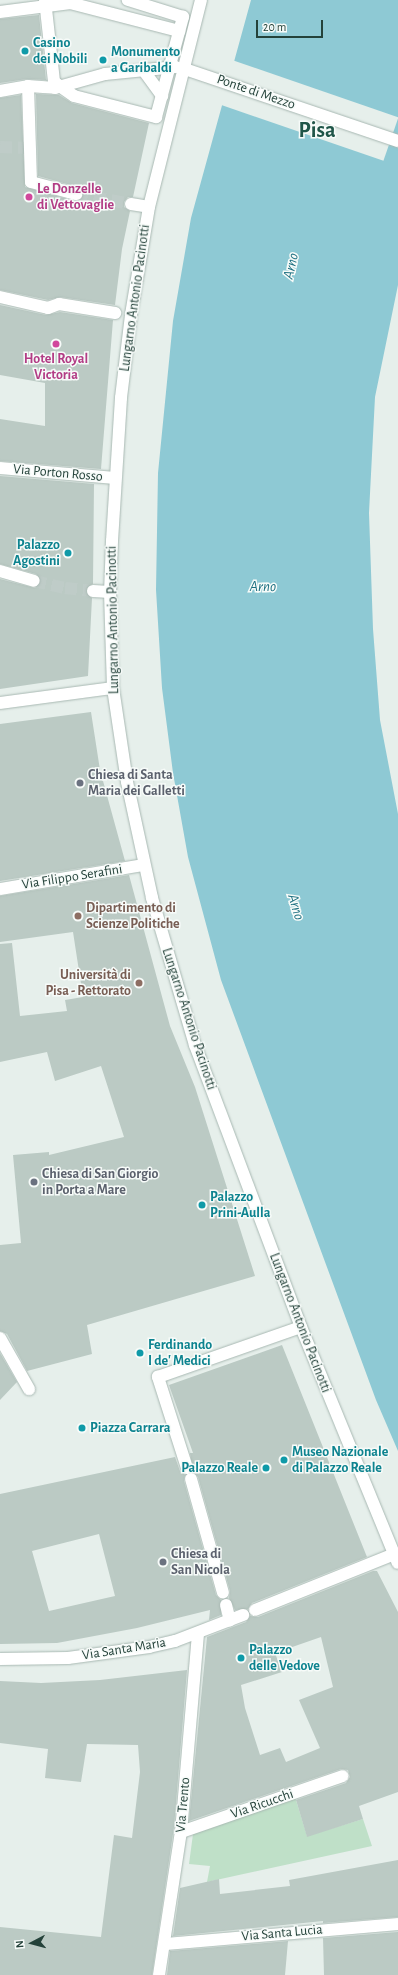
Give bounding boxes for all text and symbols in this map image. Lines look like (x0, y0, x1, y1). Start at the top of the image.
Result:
scale bar (258, 12, 325, 38)
text: 20 m (263, 21, 286, 33)
place label: Casino dei Nobili (33, 35, 87, 68)
place label: Monumento a Garibaldi (111, 44, 180, 76)
marker: Casino dei Nobili (20, 46, 30, 56)
marker: Monumento a Garibaldi (98, 55, 108, 65)
street label: Ponte di Mezzo (214, 71, 298, 113)
district label: Pisa (299, 118, 335, 144)
place label: Le Donzelle di Vettovaglie (37, 181, 114, 214)
marker: Le Donzelle di Vettovaglie (24, 192, 34, 202)
street label: Lungarno Antonio Pacinotti (116, 223, 154, 373)
water label: Arno (279, 251, 303, 281)
marker: Hotel Royal Victoria (51, 339, 61, 349)
place label: Hotel Royal Victoria (24, 351, 88, 384)
street label: Via Porton Rosso (12, 461, 104, 485)
place label: Palazzo Agostini (13, 537, 60, 570)
street label: Lungarno Antonio Pacinotti (103, 546, 123, 694)
marker: Palazzo Agostini (63, 548, 73, 558)
water label: Arno (250, 578, 276, 596)
place label: Chiesa di Santa Maria dei Galletti (88, 767, 185, 800)
marker: Chiesa di Santa Maria dei Galletti (75, 778, 85, 788)
street label: Via Filippo Serafini (20, 861, 124, 893)
water label: Arno (284, 892, 308, 922)
place label: Dipartimento di Scienze Politiche (86, 900, 180, 932)
marker: Dipartimento di Scienze Politiche (73, 911, 83, 921)
street label: Lungarno Antonio Pacinotti (158, 946, 220, 1092)
place label: Università di Pisa - Rettorato (45, 967, 131, 1000)
marker: Università di Pisa - Rettorato (134, 978, 144, 988)
place label: Chiesa di San Giorgio in Porta a Mare (42, 1166, 159, 1198)
marker: Chiesa di San Giorgio in Porta a Mare (29, 1177, 39, 1187)
place label: Palazzo Prini-Aulla (210, 1189, 270, 1222)
marker: Palazzo Prini-Aulla (197, 1200, 207, 1210)
street label: Lungarno Antonio Pacinotti (266, 1251, 334, 1395)
place label: Ferdinando I de' Medici (148, 1337, 212, 1370)
marker: Ferdinando I de' Medici (135, 1348, 145, 1358)
place label: Piazza Carrara (90, 1420, 170, 1436)
marker: Piazza Carrara (77, 1423, 87, 1433)
place label: Museo Nazionale di Palazzo Reale (292, 1444, 388, 1476)
marker: Museo Nazionale di Palazzo Reale (279, 1455, 289, 1465)
place label: Palazzo Reale (181, 1460, 258, 1476)
marker: Palazzo Reale (261, 1463, 271, 1473)
place label: Chiesa di San Nicola (171, 1546, 230, 1578)
marker: Chiesa di San Nicola (158, 1557, 168, 1567)
street label: Via Santa Maria (81, 1634, 167, 1664)
place label: Palazzo delle Vedove (249, 1642, 320, 1674)
marker: Palazzo delle Vedove (236, 1653, 246, 1663)
street label: Via Trento (172, 1777, 194, 1833)
street label: Via Ricucchi (228, 1785, 296, 1823)
street label: Via Santa Lucia (241, 1921, 323, 1945)
north arrow (12, 1923, 52, 1963)
text: N (14, 1940, 25, 1949)

